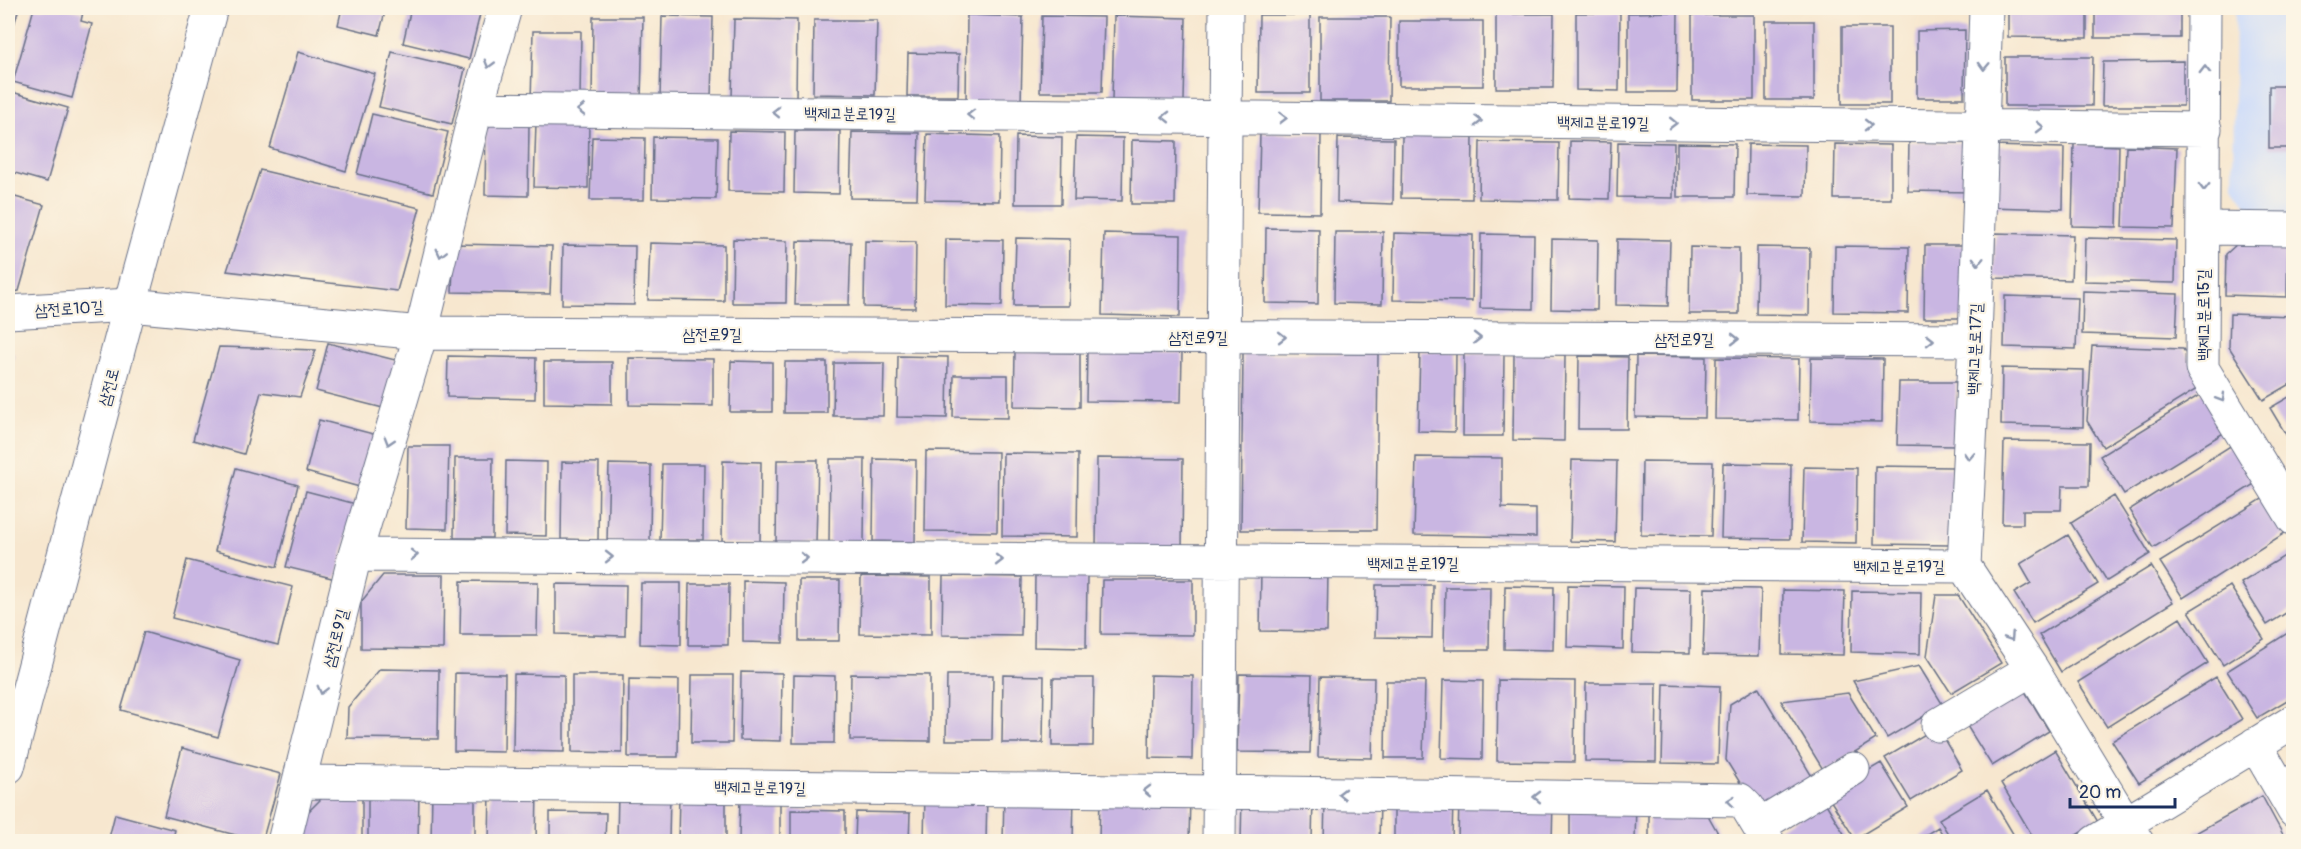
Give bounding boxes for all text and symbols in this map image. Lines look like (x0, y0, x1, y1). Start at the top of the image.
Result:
one-way arrow (484, 58, 496, 69)
one-way arrow (1978, 61, 1990, 70)
one-way arrow (2199, 66, 2211, 75)
street label: 백제고분로19길 (804, 103, 896, 125)
one-way arrow (577, 104, 586, 116)
one-way arrow (772, 106, 781, 118)
one-way arrow (967, 108, 976, 121)
one-way arrow (1162, 111, 1171, 123)
one-way arrow (1279, 112, 1288, 124)
street label: 백제고분로19길 (1557, 112, 1649, 134)
one-way arrow (1474, 114, 1483, 127)
one-way arrow (1669, 117, 1678, 129)
one-way arrow (1864, 119, 1873, 131)
one-way arrow (2036, 121, 2045, 133)
one-way arrow (2198, 183, 2210, 192)
one-way arrow (435, 247, 448, 257)
one-way arrow (1971, 256, 1984, 265)
street label: 백제고분로15길 (2194, 269, 2214, 361)
street label: 삼전로10길 (34, 297, 104, 321)
street label: 백제고분로17길 (1963, 303, 1987, 395)
street label: 삼전로9길 (682, 325, 742, 345)
street label: 삼전로9길 (1168, 328, 1228, 348)
street label: 삼전로9길 (1654, 330, 1714, 350)
one-way arrow (1277, 331, 1286, 343)
one-way arrow (1472, 332, 1481, 344)
one-way arrow (1730, 333, 1739, 345)
one-way arrow (1925, 334, 1934, 346)
street label: 삼전로 (94, 366, 124, 409)
one-way arrow (2213, 392, 2225, 402)
one-way arrow (384, 435, 396, 446)
one-way arrow (1963, 451, 1976, 460)
one-way arrow (409, 549, 418, 561)
one-way arrow (604, 551, 613, 563)
one-way arrow (799, 552, 808, 564)
one-way arrow (994, 554, 1003, 566)
street label: 백제고분로19길 (1367, 554, 1459, 574)
street label: 백제고분로19길 (1853, 557, 1945, 577)
street label: 삼전로9길 (319, 607, 353, 670)
one-way arrow (2003, 630, 2014, 641)
one-way arrow (317, 685, 330, 695)
scale bar (2070, 771, 2175, 809)
street label: 백제고분로19길 (714, 777, 806, 799)
text: 20 m (2079, 781, 2121, 804)
one-way arrow (1142, 785, 1151, 797)
one-way arrow (1337, 787, 1346, 800)
one-way arrow (1532, 791, 1541, 803)
one-way arrow (1727, 795, 1736, 808)

